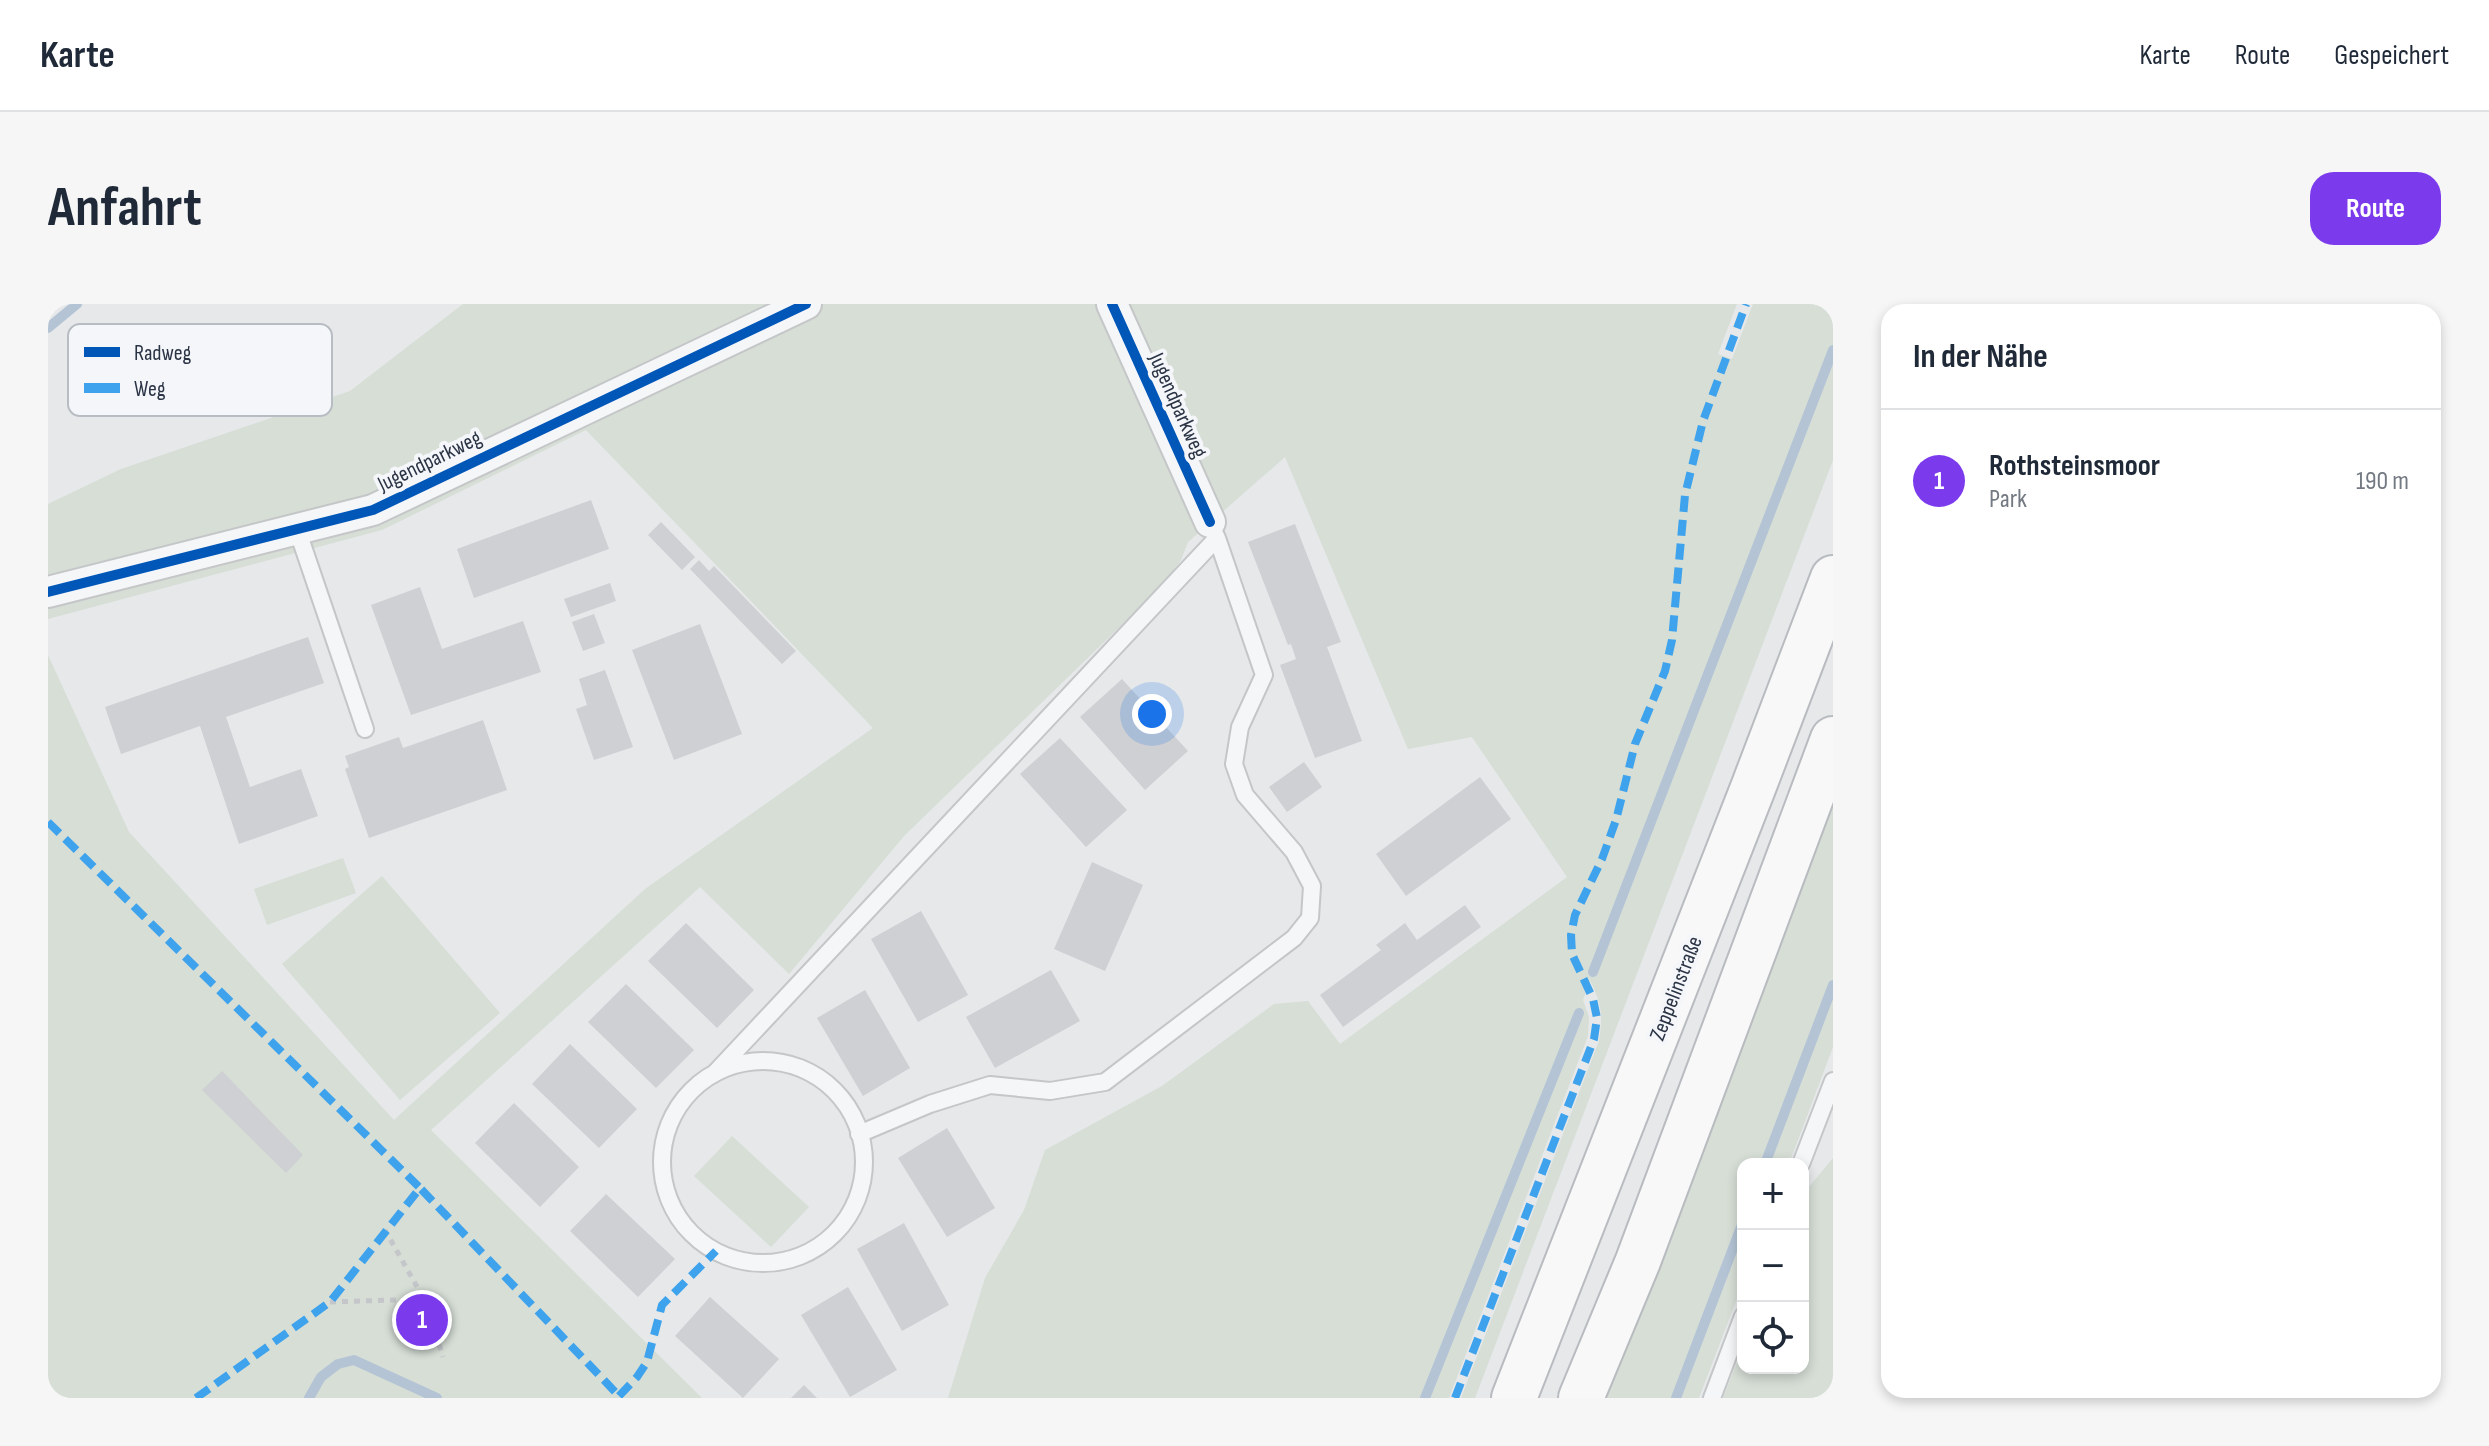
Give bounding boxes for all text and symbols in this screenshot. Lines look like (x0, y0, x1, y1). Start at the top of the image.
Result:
text: Karte (40, 33, 115, 78)
text: Karte (2140, 39, 2191, 72)
text: Route (2235, 39, 2290, 72)
text: Gespeichert (2334, 39, 2449, 72)
button: Route (2310, 172, 2441, 245)
text: Anfahrt (48, 175, 202, 242)
legend (68, 324, 332, 416)
text: In der Nähe (1913, 336, 2048, 377)
text: Radweg (134, 340, 192, 367)
street label: Jugendparkweg (1142, 348, 1213, 462)
text: Weg (134, 376, 166, 403)
street label: Jugendparkweg (372, 425, 486, 498)
text: Rothsteinsmoor (1989, 448, 2160, 484)
text: 1 (1934, 466, 1944, 497)
text: 190 m (2356, 466, 2409, 497)
text: Park (1989, 484, 2027, 515)
your location (1132, 694, 1172, 734)
street label: Zeppelinstraße (1644, 932, 1709, 1045)
map controls (1737, 1158, 1809, 1374)
button: + (1737, 1158, 1809, 1230)
button: − (1737, 1230, 1809, 1302)
pin: 1 (396, 1290, 448, 1350)
button: locate (1737, 1302, 1809, 1374)

